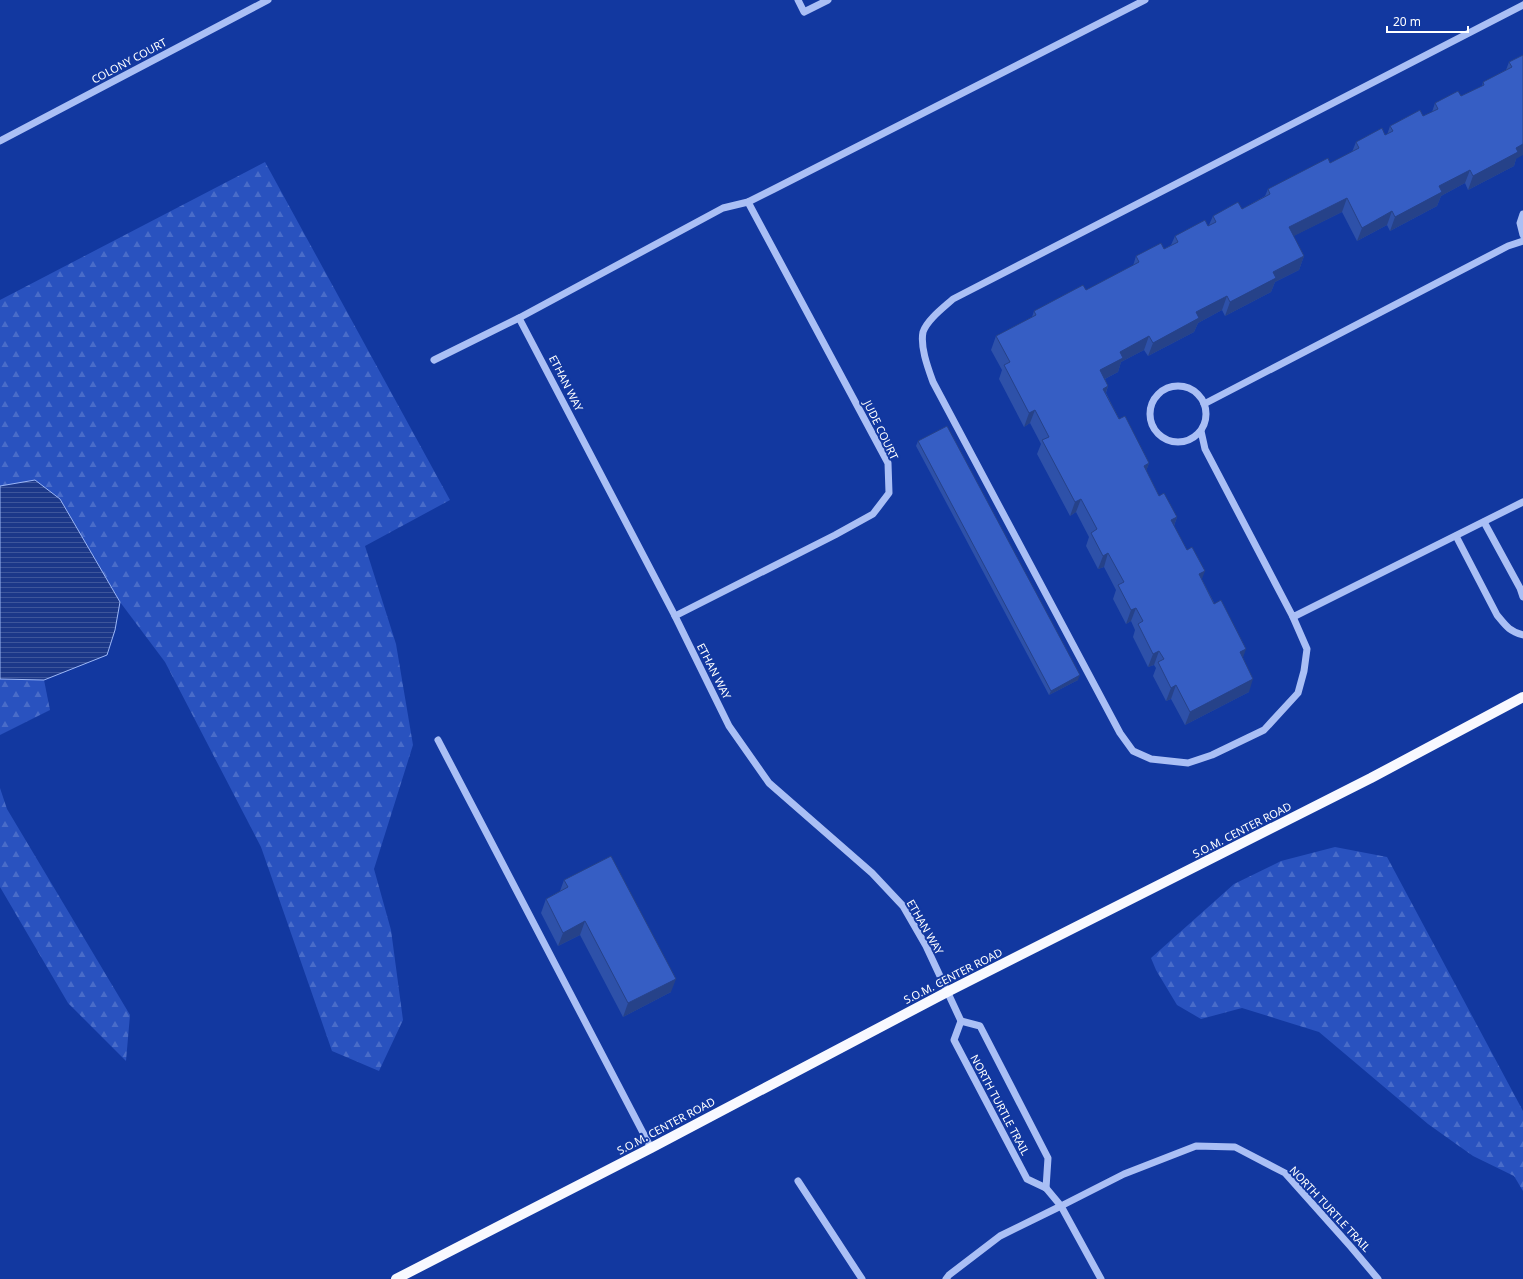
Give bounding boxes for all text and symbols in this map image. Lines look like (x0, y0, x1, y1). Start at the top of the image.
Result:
scale bar (1387, 8, 1468, 34)
text: 20 m (1393, 13, 1421, 30)
street label: COLONY COURT (88, 34, 169, 87)
street label: ETHAN WAY (546, 352, 587, 414)
street label: JUDE COURT (860, 397, 902, 462)
street label: ETHAN WAY (694, 640, 735, 702)
street label: S.O.M. CENTER ROAD (1190, 798, 1294, 861)
street label: ETHAN WAY (904, 897, 948, 958)
street label: S.O.M. CENTER ROAD (901, 944, 1005, 1007)
street label: NORTH TURTLE TRAIL (967, 1052, 1034, 1158)
street label: S.O.M. CENTER ROAD (614, 1093, 717, 1158)
street label: NORTH TURTLE TRAIL (1287, 1162, 1374, 1255)

